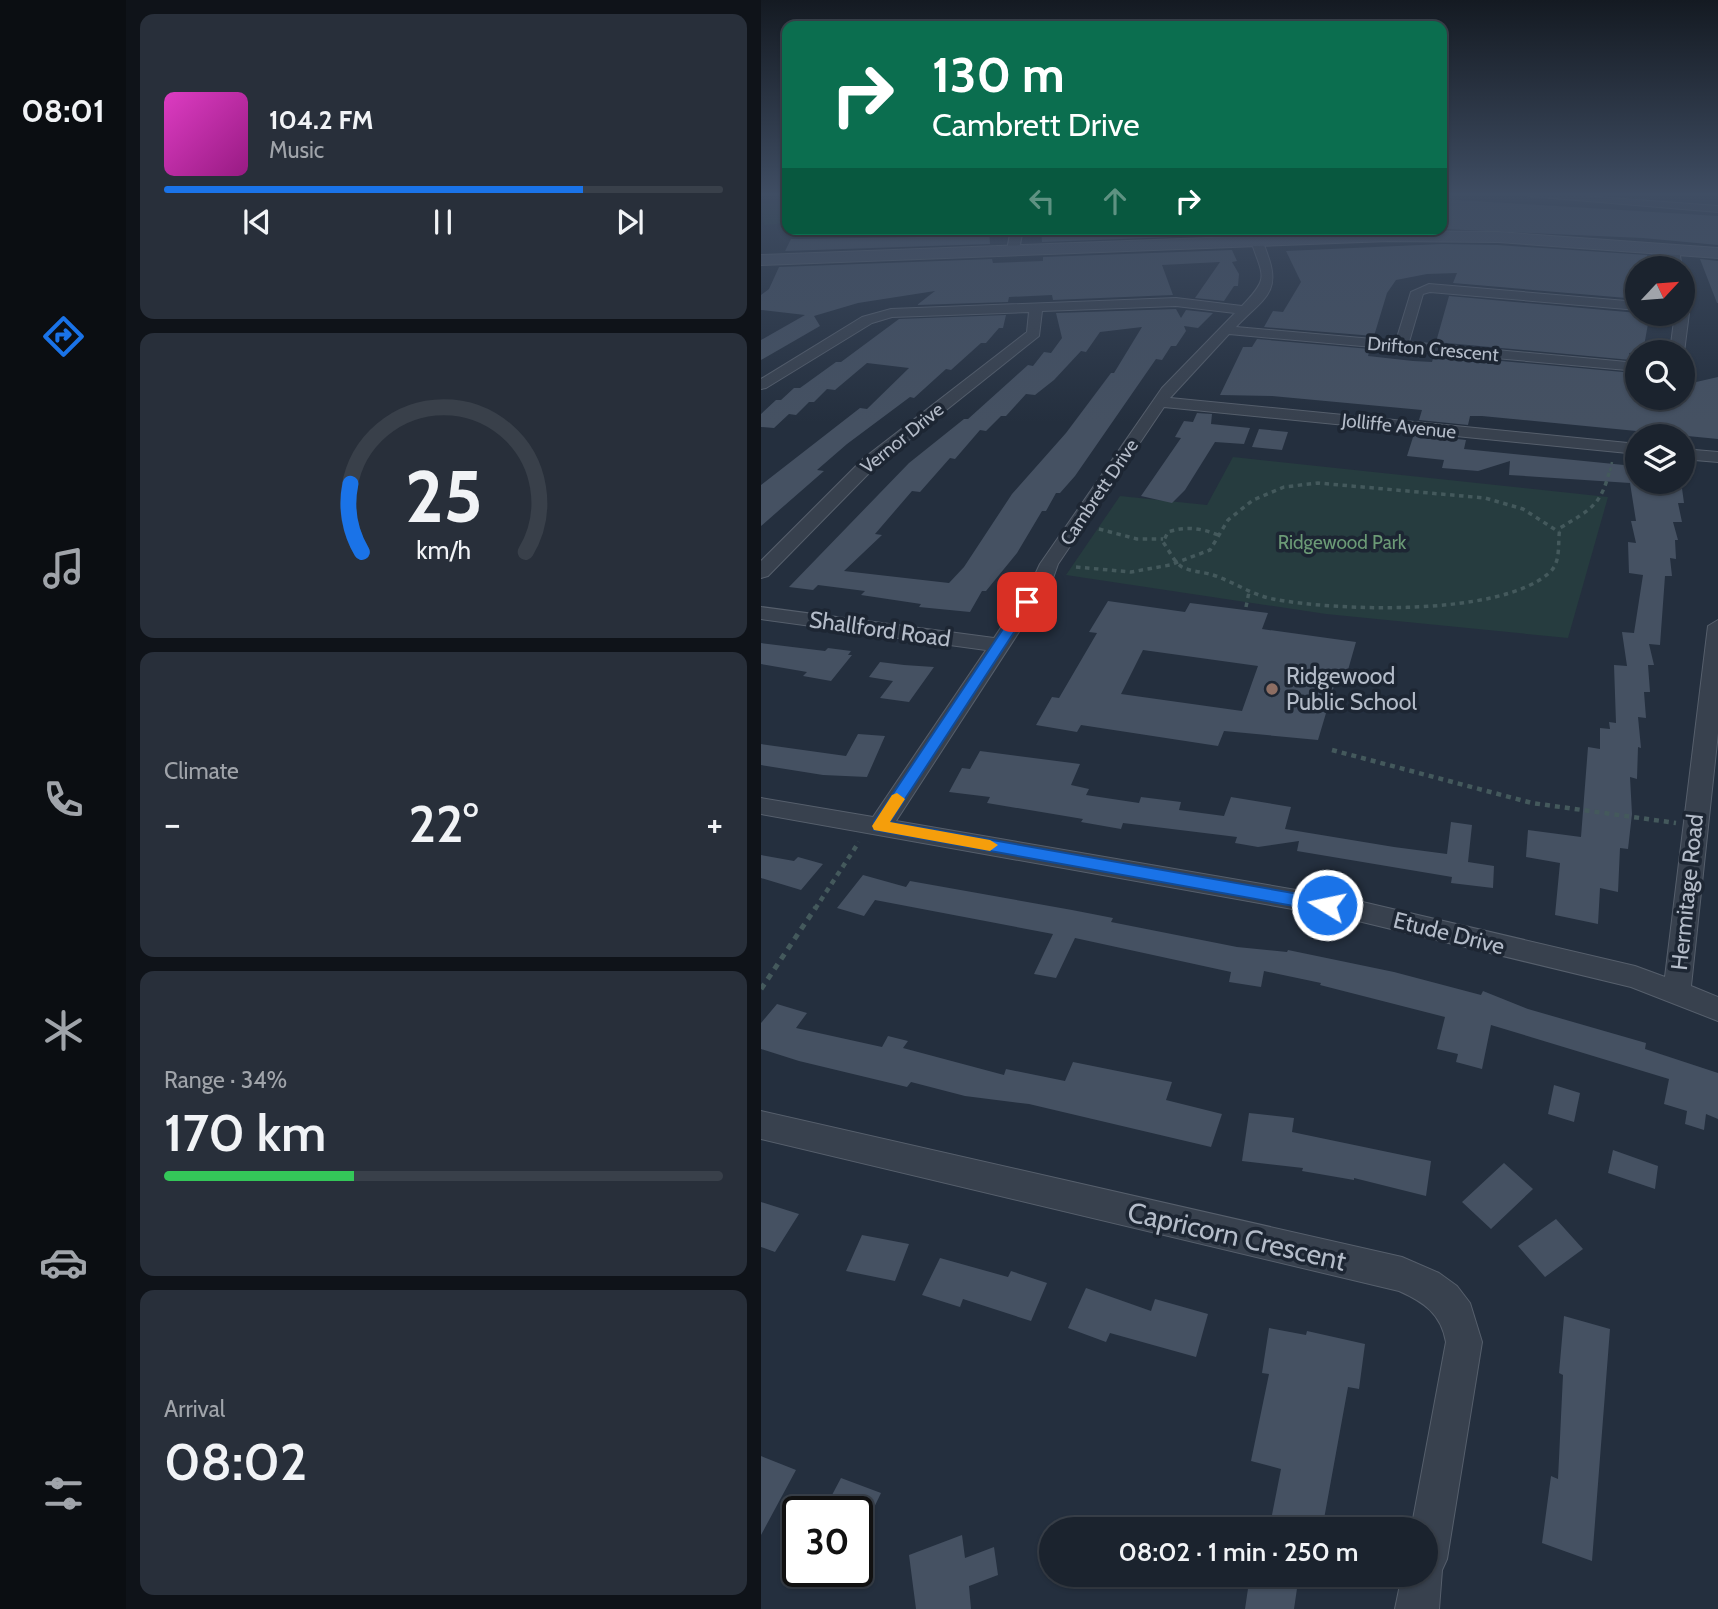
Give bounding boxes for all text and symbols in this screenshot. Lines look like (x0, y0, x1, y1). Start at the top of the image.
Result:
text: 130 m (932, 45, 1065, 104)
icon: right (817, 49, 908, 140)
text: 08:01 (21, 91, 105, 130)
text: 104.2 FM (269, 104, 373, 136)
text: Cambrett Drive (932, 105, 1140, 144)
text: Music (269, 136, 324, 164)
icon: left (1023, 182, 1061, 220)
icon: ahead (1096, 182, 1134, 220)
icon: right (1169, 182, 1207, 220)
icon: previous (238, 203, 276, 241)
icon: pause (424, 203, 462, 241)
icon: next (611, 203, 649, 241)
north arrow (1625, 256, 1695, 326)
map controls (1625, 256, 1695, 494)
icon: directions (39, 312, 88, 361)
street label: Drifton Crescent (1366, 332, 1500, 366)
button: search (1625, 340, 1695, 410)
street label: Vernor Drive (856, 397, 948, 478)
street label: Jolliffe Avenue (1340, 408, 1457, 443)
button: layers (1625, 424, 1695, 494)
street label: Cambrett Drive (1055, 434, 1143, 550)
text: 25 (405, 452, 482, 540)
park label: Ridgewood Park (1278, 531, 1407, 554)
text: km/h (416, 534, 471, 564)
icon: music (39, 544, 88, 593)
pin (997, 572, 1057, 632)
icon: arrive (1008, 583, 1046, 621)
street label: Shallford Road (808, 605, 952, 653)
place label: Ridgewood Public School (1286, 662, 1417, 716)
marker: Ridgewood Public School (1264, 681, 1280, 697)
text: Climate (164, 757, 239, 785)
icon: phone (39, 775, 88, 824)
text: 22° (409, 792, 478, 855)
text: − (164, 800, 181, 847)
text: + (706, 800, 723, 847)
street label: Hermitage Road (1665, 812, 1709, 972)
position arrow (1290, 868, 1364, 942)
street label: Etude Drive (1391, 906, 1508, 960)
icon: climate (39, 1006, 88, 1055)
text: Range · 34% (164, 1066, 287, 1094)
text: 170 km (164, 1101, 326, 1164)
street label: Capricorn Crescent (1125, 1194, 1349, 1278)
icon: car (39, 1238, 88, 1287)
text: Arrival (164, 1395, 225, 1423)
text: 08:02 (164, 1430, 307, 1493)
icon: filters (39, 1469, 88, 1518)
speed limit sign: 30 (782, 1496, 873, 1587)
text: 08:02 · 1 min · 250 m (1119, 1536, 1358, 1568)

